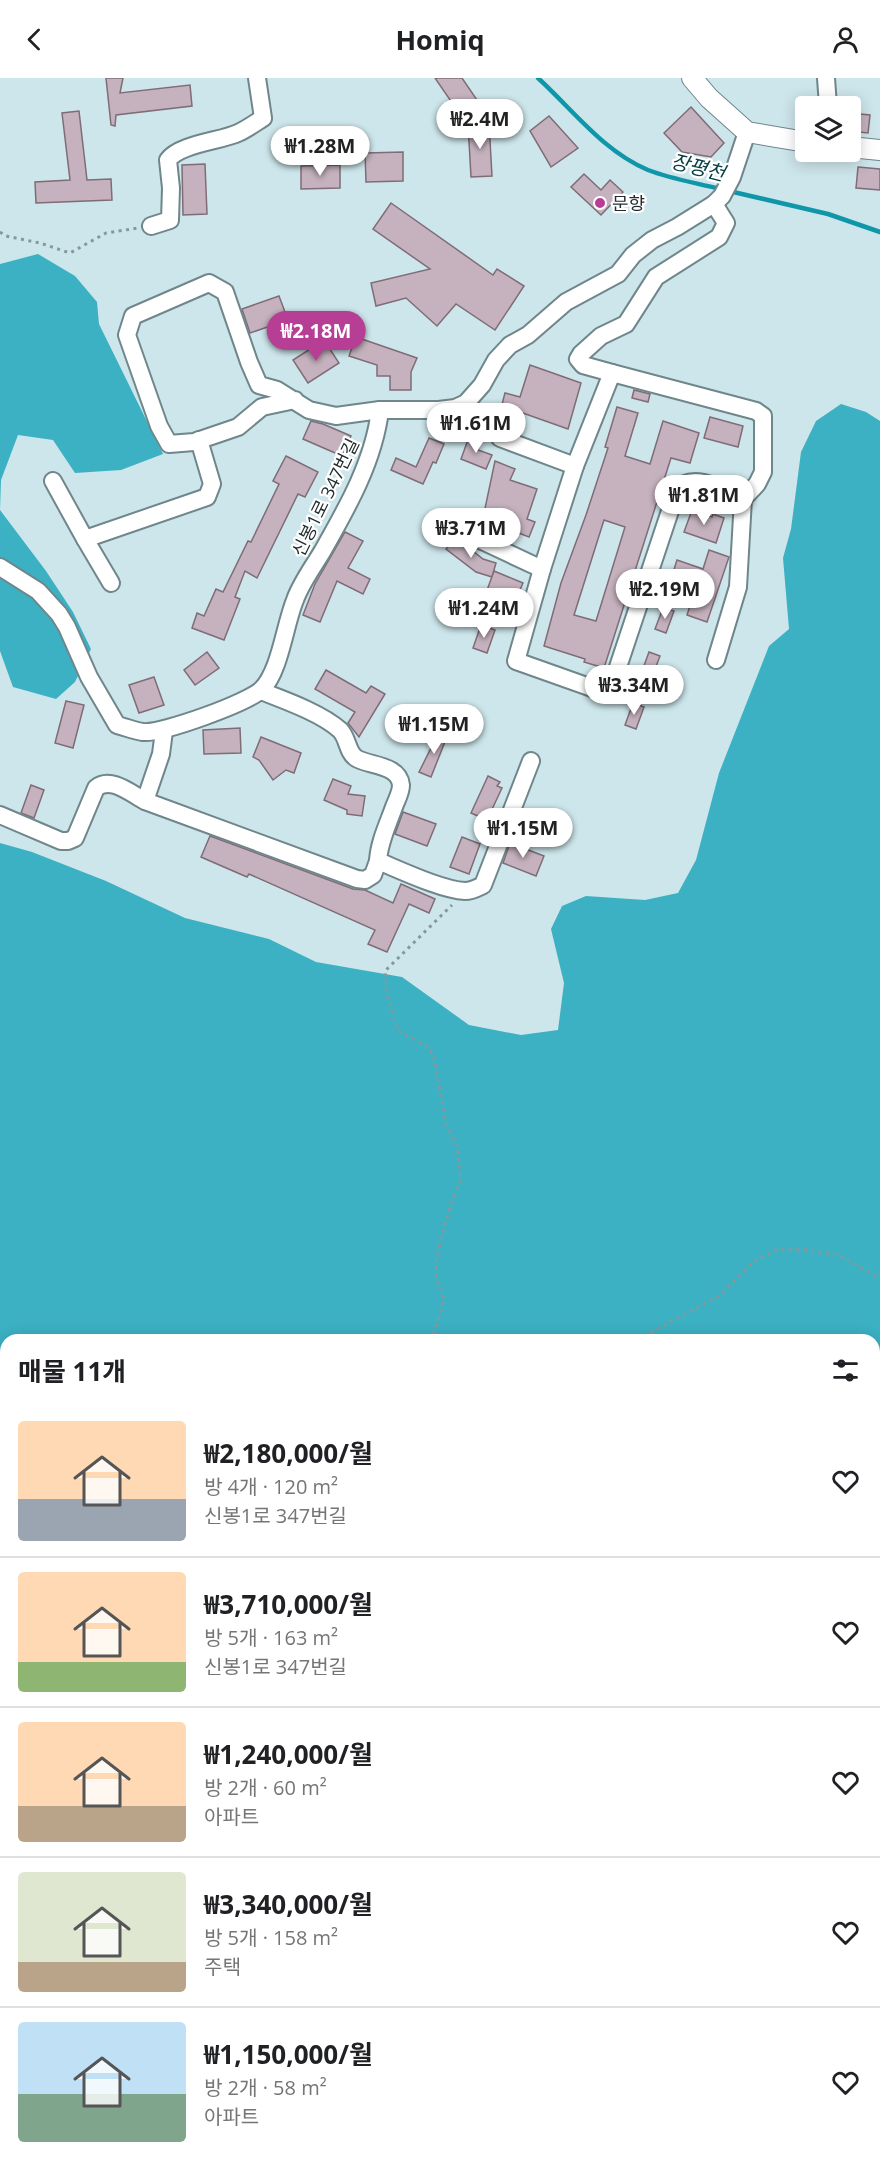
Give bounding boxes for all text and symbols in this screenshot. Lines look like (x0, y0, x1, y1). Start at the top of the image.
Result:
text: Homiq (395, 21, 485, 58)
icon: back (18, 23, 51, 56)
icon: person (829, 23, 862, 56)
map controls (795, 96, 861, 162)
button: layers (795, 96, 861, 162)
pin: ₩2.4M (438, 99, 522, 150)
text: ₩2.4M (450, 105, 510, 132)
pin: ₩1.28M (271, 126, 369, 177)
text: ₩1.28M (285, 132, 355, 159)
water label: 장평천 (668, 147, 731, 187)
place label: 문향 (612, 191, 645, 215)
marker: 문향 (593, 196, 607, 210)
pin: ₩2.18M (267, 311, 365, 362)
text: ₩2.18M (281, 317, 351, 344)
pin: ₩1.61M (427, 403, 525, 454)
text: ₩1.61M (441, 409, 511, 436)
street label: 신봉1로 347번길 (286, 434, 364, 560)
pin: ₩1.81M (655, 475, 753, 526)
text: ₩1.81M (669, 481, 739, 508)
pin: ₩3.71M (422, 508, 520, 559)
text: ₩3.71M (436, 514, 506, 541)
pin: ₩2.19M (616, 569, 714, 620)
text: ₩2.19M (630, 575, 700, 602)
pin: ₩1.24M (435, 588, 533, 639)
text: ₩1.24M (449, 594, 519, 621)
pin: ₩3.34M (585, 665, 683, 716)
text: ₩3.34M (599, 671, 669, 698)
pin: ₩1.15M (385, 704, 483, 755)
text: ₩1.15M (399, 710, 469, 737)
pin: ₩1.15M (474, 808, 572, 859)
text: ₩1.15M (488, 814, 558, 841)
text: 매물 11개 (18, 1353, 126, 1389)
icon: filters (829, 1354, 862, 1387)
text: ₩2,180,000/월 (204, 1435, 373, 1471)
icon: home (66, 1445, 138, 1517)
icon: heart (829, 1465, 862, 1498)
text: 방 4개 · 120 m² (204, 1473, 338, 1500)
text: 신봉1로 347번길 (204, 1502, 347, 1529)
text: ₩3,710,000/월 (204, 1586, 373, 1622)
icon: home (66, 1596, 138, 1668)
icon: heart (829, 1616, 862, 1649)
text: 방 5개 · 163 m² (204, 1624, 338, 1651)
text: 신봉1로 347번길 (204, 1653, 347, 1680)
text: ₩1,240,000/월 (204, 1736, 373, 1772)
icon: home (66, 1746, 138, 1818)
icon: heart (829, 1766, 862, 1799)
text: 방 2개 · 60 m² (204, 1774, 327, 1801)
text: 아파트 (204, 1803, 259, 1830)
text: ₩3,340,000/월 (204, 1886, 373, 1922)
icon: home (66, 1896, 138, 1968)
icon: heart (829, 1916, 862, 1949)
text: 방 5개 · 158 m² (204, 1924, 338, 1951)
text: 주택 (204, 1953, 241, 1980)
text: ₩1,150,000/월 (204, 2036, 373, 2072)
icon: home (66, 2046, 138, 2118)
icon: heart (829, 2066, 862, 2099)
text: 방 2개 · 58 m² (204, 2074, 327, 2101)
text: 아파트 (204, 2103, 259, 2130)

